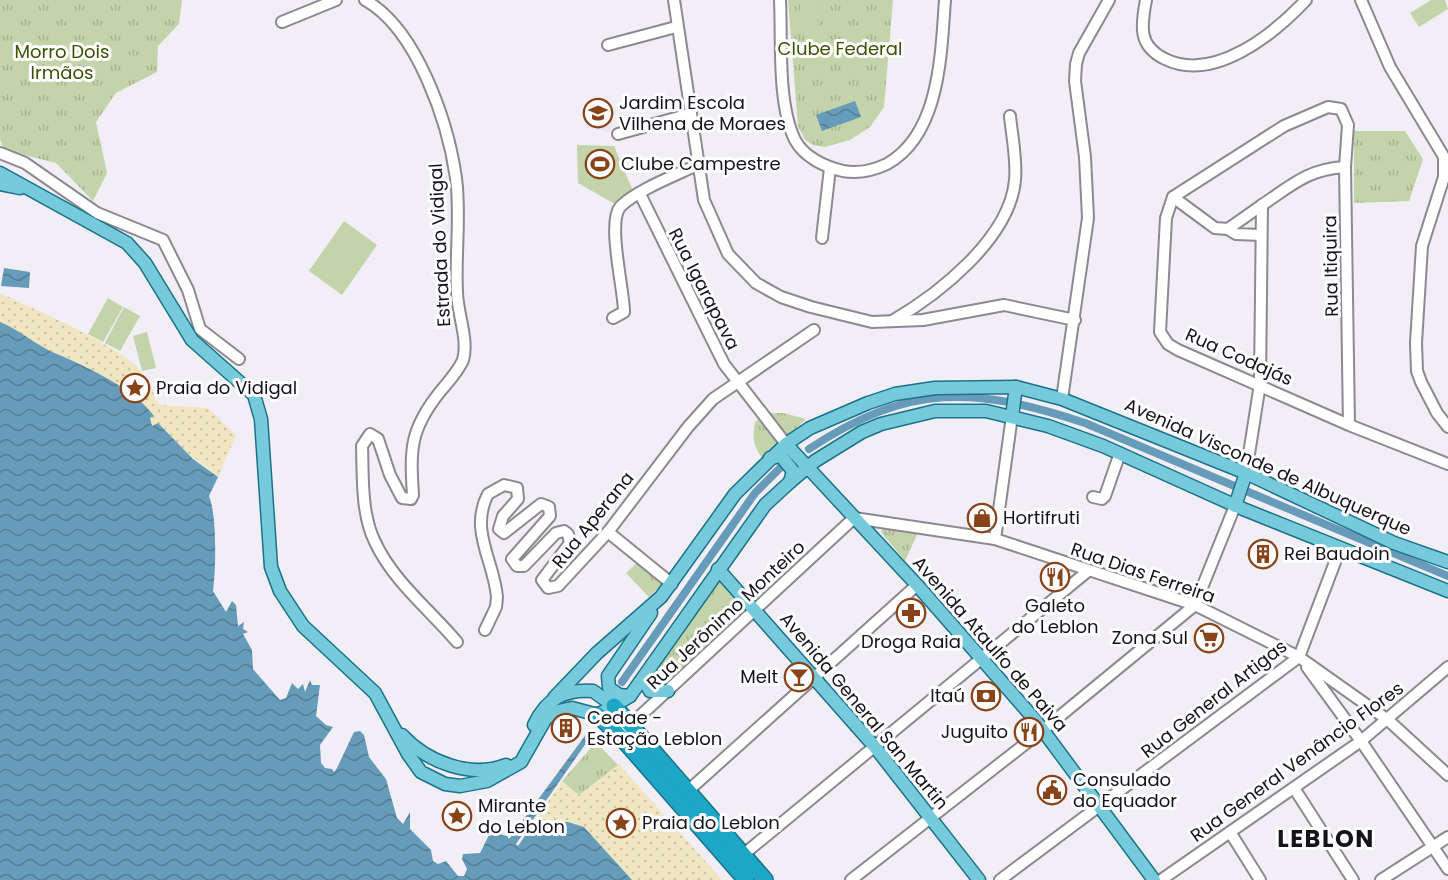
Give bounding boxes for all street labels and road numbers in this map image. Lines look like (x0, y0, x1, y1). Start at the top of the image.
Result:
street label: Estrada do Vidigal (423, 163, 456, 327)
street label: Rua Itiquira (1317, 215, 1344, 317)
street label: Rua Igarapava (663, 224, 746, 354)
street label: Rua Codajás (1181, 322, 1297, 391)
street label: Avenida Visconde de Albuquerque (1121, 392, 1416, 541)
street label: Rua Aperana (546, 466, 639, 573)
street label: Rua Jerônimo Monteiro (641, 535, 810, 695)
street label: Rua Dias Ferreira (1068, 536, 1219, 609)
street label: Avenida Ataulfo de Paiva (907, 551, 1074, 737)
street label: Avenida General San Martin (774, 607, 954, 815)
street label: Rua General Artigas (1135, 634, 1292, 764)
street label: Rua General Venâncio Flores (1185, 676, 1408, 848)

